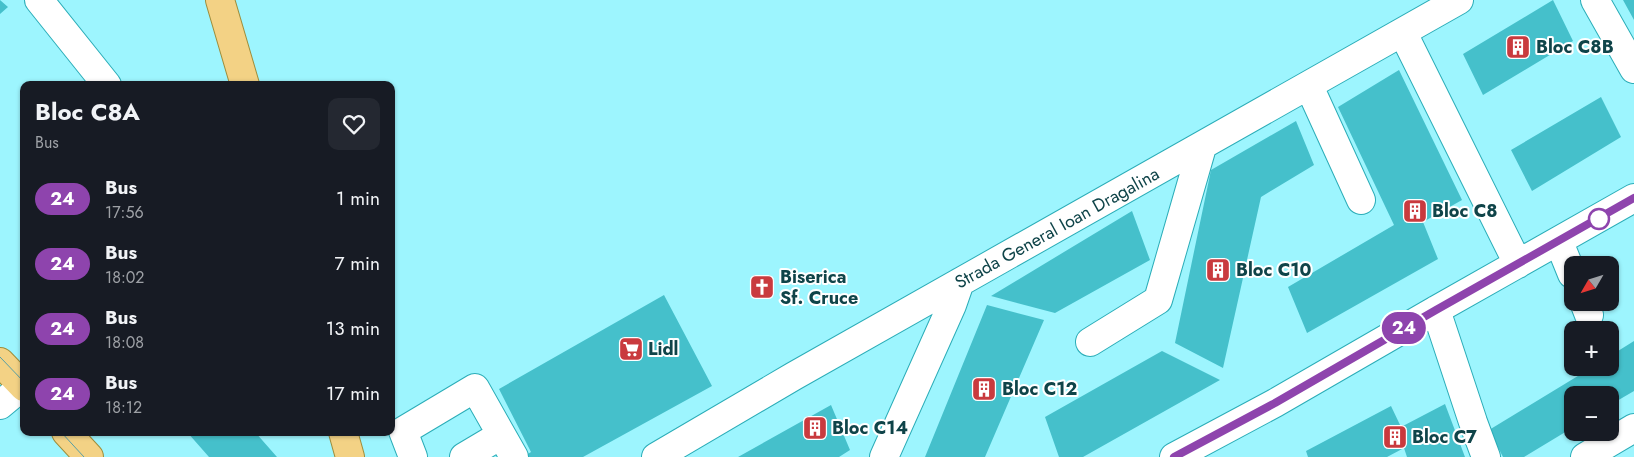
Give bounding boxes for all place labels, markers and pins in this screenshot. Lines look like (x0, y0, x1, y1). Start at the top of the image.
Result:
building icon: Bloc C8B (1505, 34, 1531, 60)
place label: Bloc C8B (1536, 34, 1614, 60)
building icon: Bloc C8 (1402, 198, 1428, 224)
place label: Bloc C8 (1432, 198, 1498, 224)
unlabelled marker (1588, 208, 1610, 230)
building icon: Bloc C10 (1205, 257, 1231, 283)
place label: Bloc C10 (1236, 257, 1312, 283)
place label: Biserica Sf. Cruce (780, 264, 858, 311)
church icon: Biserica Sf. Cruce (749, 274, 775, 300)
supermarket icon: Lidl (618, 336, 644, 362)
place label: Lidl (648, 336, 678, 362)
building icon: Bloc C12 (971, 376, 997, 402)
place label: Bloc C12 (1002, 376, 1078, 402)
building icon: Bloc C14 (802, 415, 828, 441)
place label: Bloc C14 (832, 415, 908, 441)
building icon: Bloc C7 (1382, 424, 1408, 450)
place label: Bloc C7 (1412, 424, 1477, 450)

